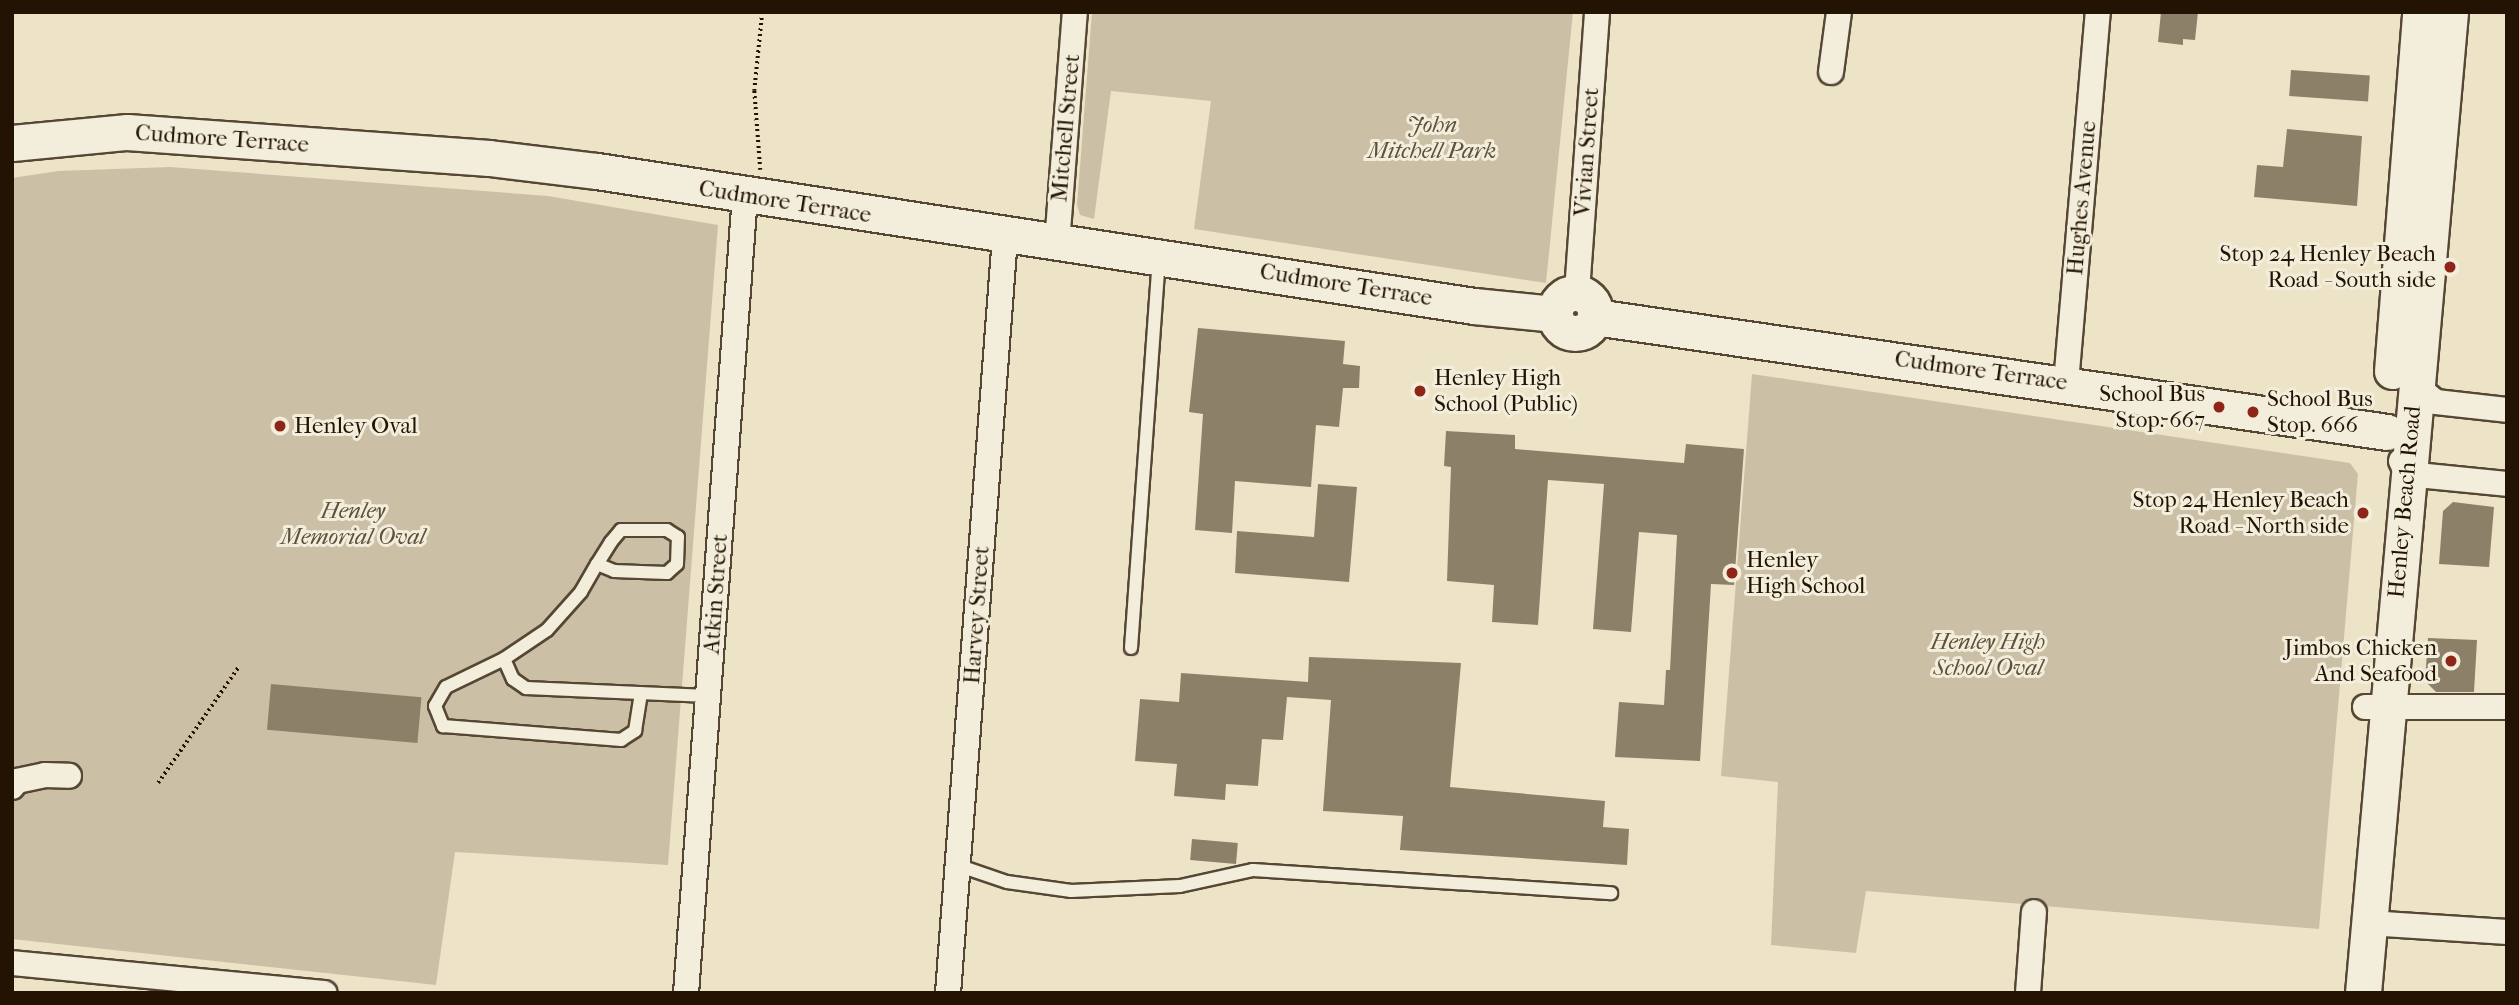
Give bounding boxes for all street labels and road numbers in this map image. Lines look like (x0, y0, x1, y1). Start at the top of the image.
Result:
street label: Mitchell Street (1046, 53, 1086, 203)
street label: Vivian Street (1569, 87, 1605, 217)
street label: Cudmore Terrace (134, 119, 310, 159)
street label: Hughes Avenue (2061, 120, 2103, 276)
street label: Cudmore Terrace (697, 175, 873, 229)
street label: Cudmore Terrace (1258, 258, 1434, 312)
street label: Cudmore Terrace (1893, 345, 2069, 397)
street label: Henley Beach Road (2383, 405, 2427, 599)
street label: Atkin Street (698, 533, 734, 655)
street label: Harvey Street (958, 545, 996, 685)

